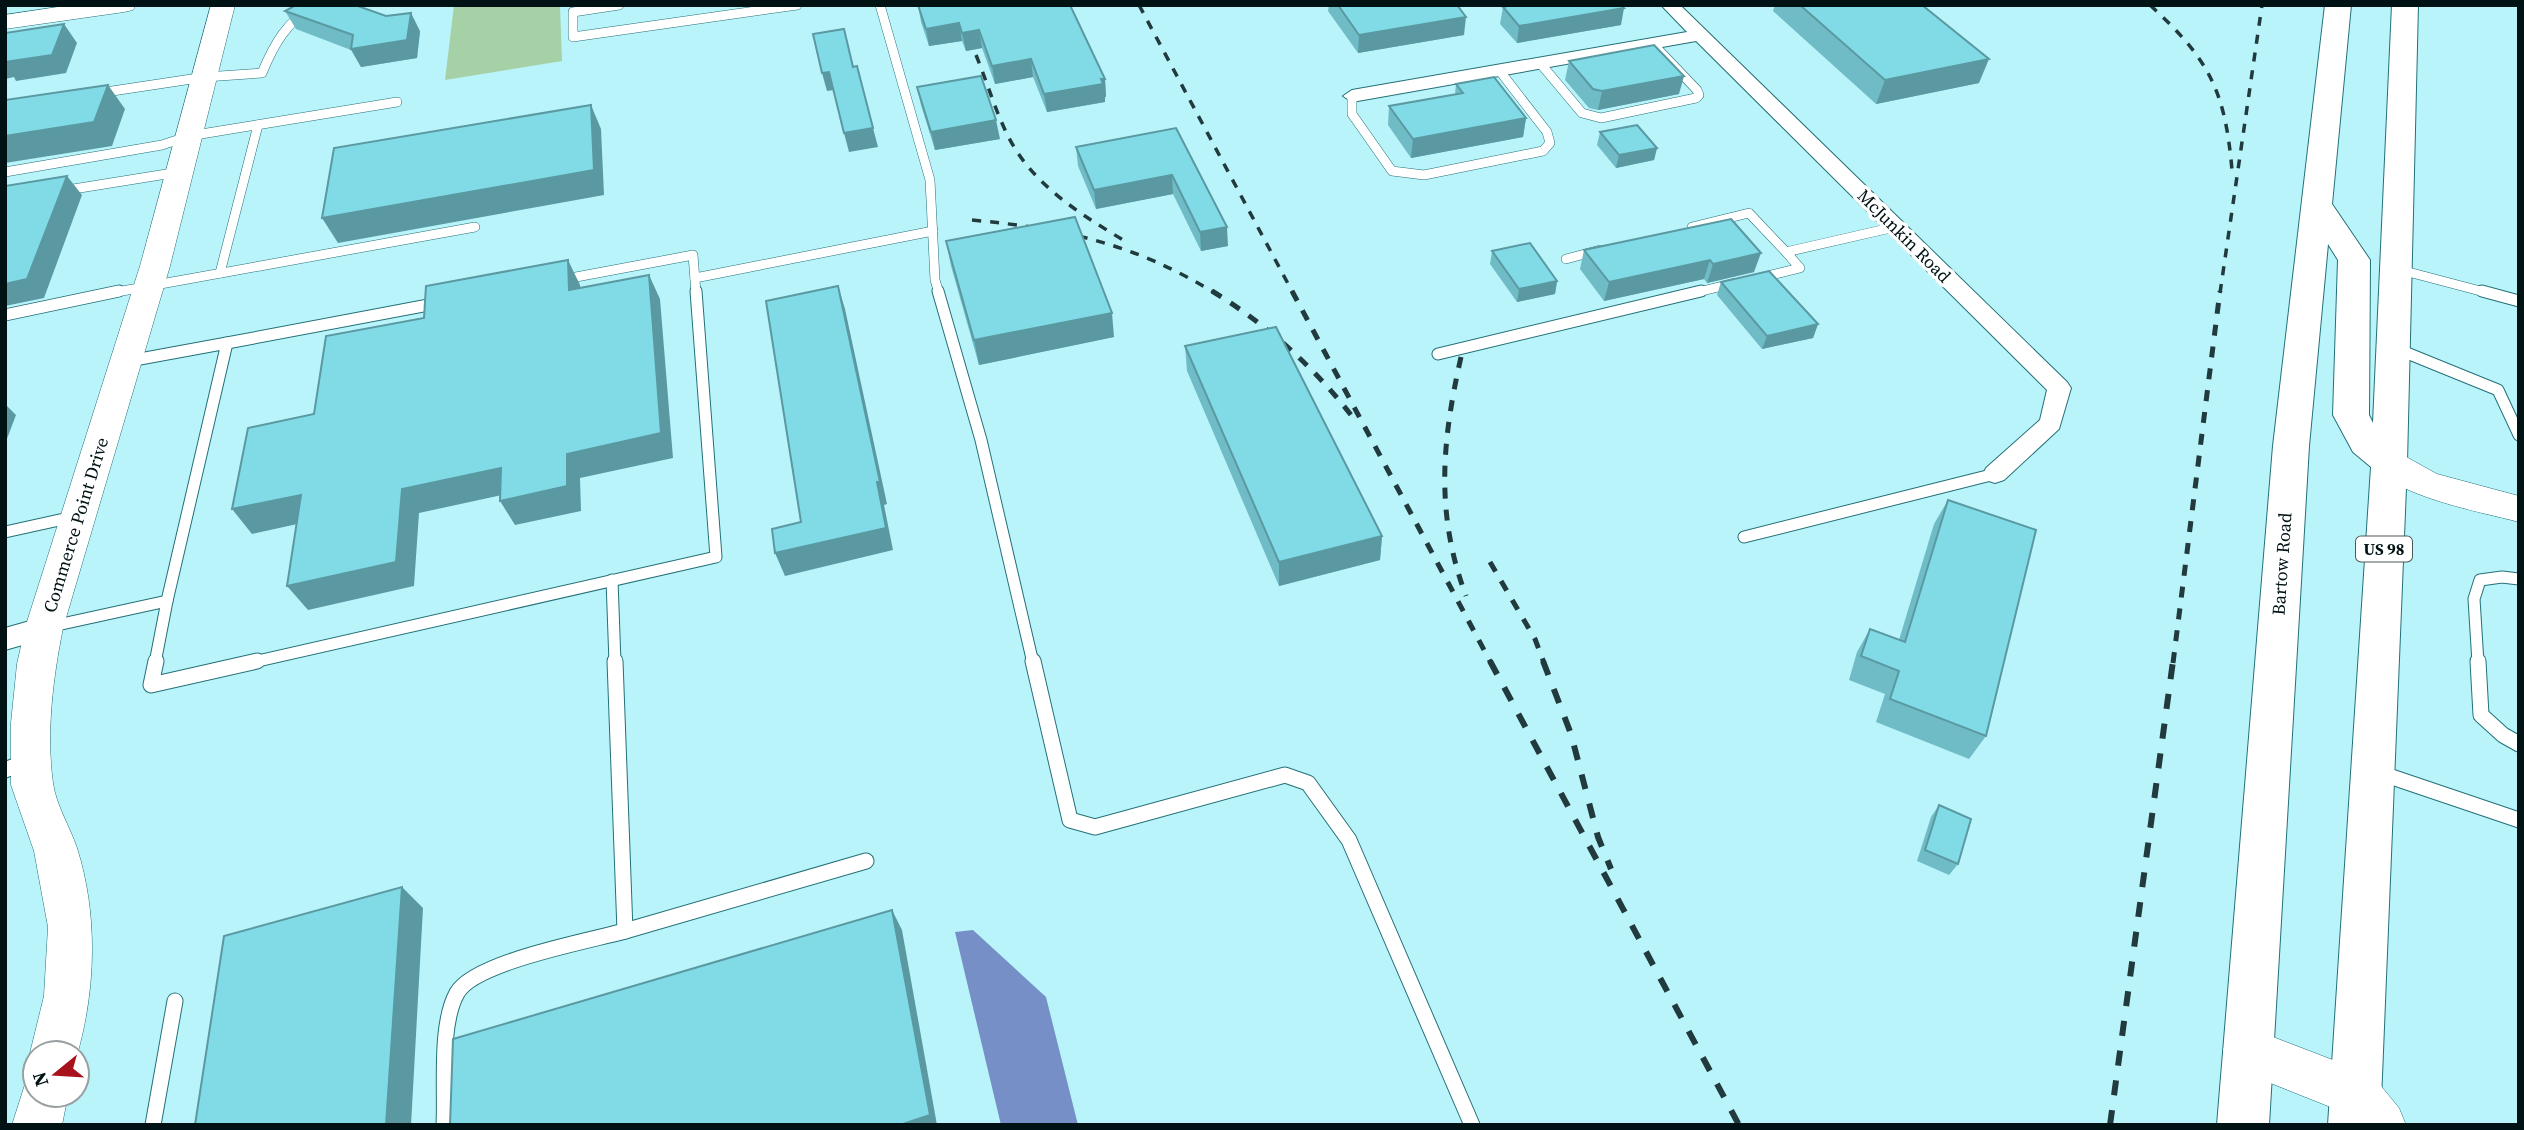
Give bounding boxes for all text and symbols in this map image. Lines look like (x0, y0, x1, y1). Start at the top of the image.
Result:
street label: McJunkin Road (1852, 183, 1957, 288)
street label: Commerce Point Drive (37, 434, 114, 616)
street label: Bartow Road (2265, 512, 2298, 616)
road number: US 98 (2356, 536, 2412, 562)
north arrow (21, 1039, 91, 1109)
text: N (25, 1069, 54, 1090)

